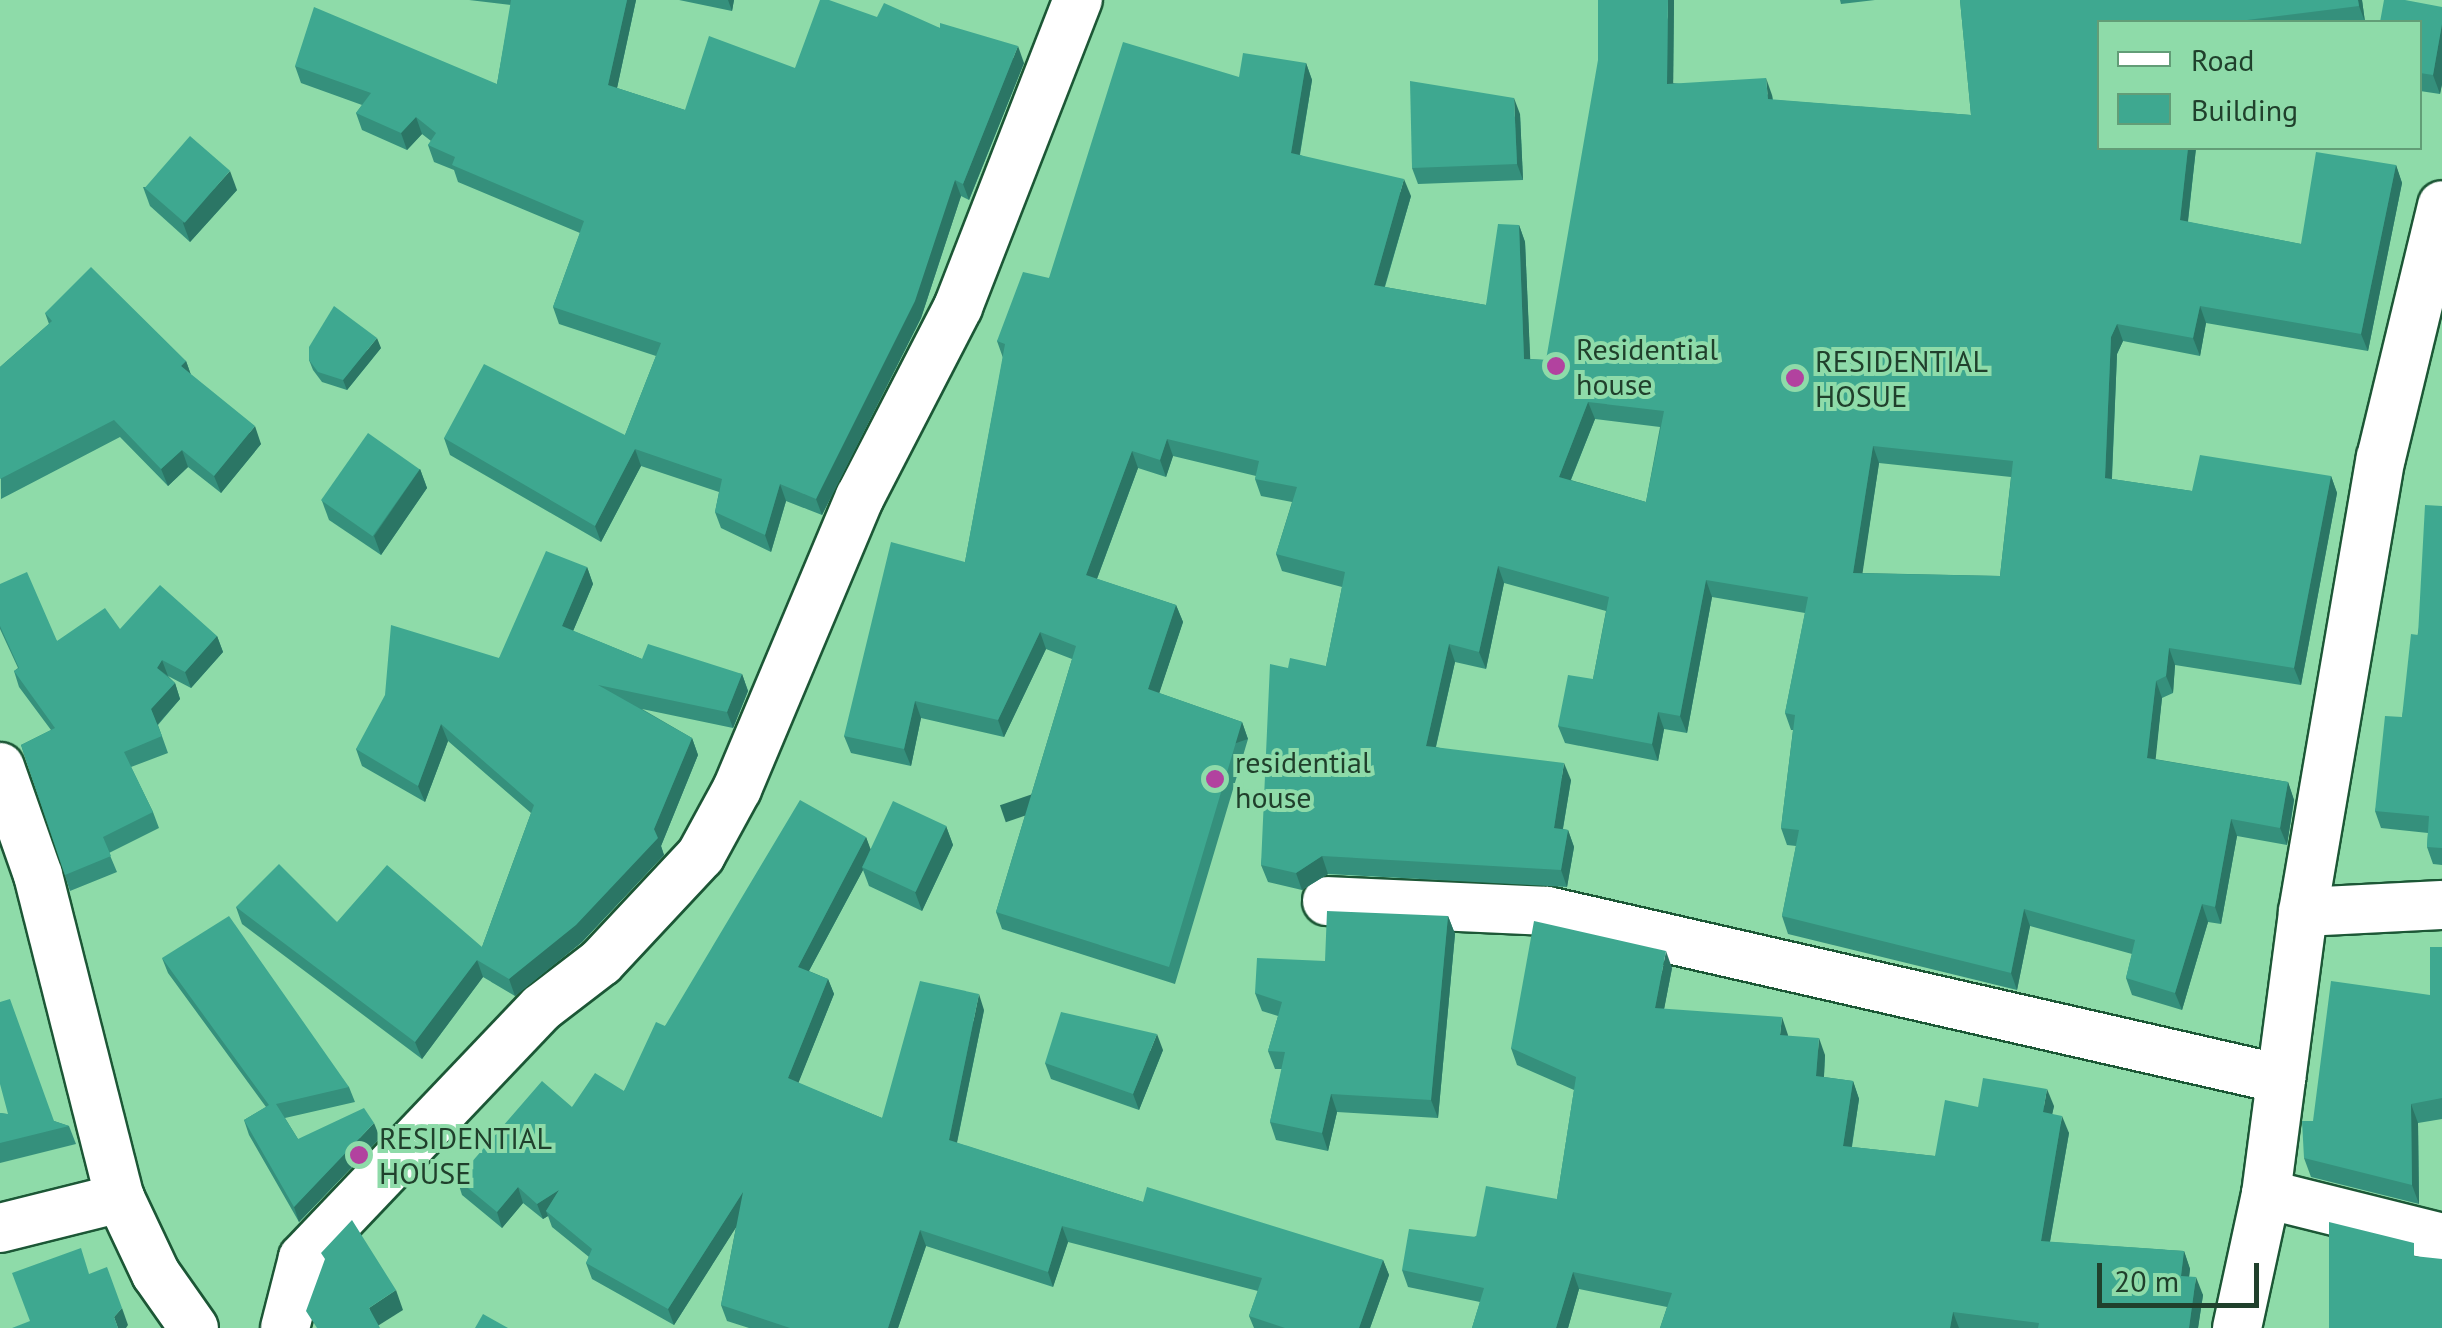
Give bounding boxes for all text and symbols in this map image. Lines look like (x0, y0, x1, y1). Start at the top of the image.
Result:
legend (2097, 20, 2422, 150)
text: Road (2191, 40, 2255, 79)
text: Building (2191, 90, 2298, 129)
place label: Residential house (1576, 331, 1718, 402)
place label: RESIDENTIAL HOSUE (1815, 343, 1988, 414)
marker: Residential house (1545, 355, 1567, 377)
marker: RESIDENTIAL HOSUE (1784, 367, 1806, 389)
place label: residential house (1235, 744, 1371, 814)
marker: residential house (1204, 768, 1226, 790)
place label: RESIDENTIAL HOUSE (379, 1120, 552, 1190)
marker: RESIDENTIAL HOUSE (348, 1144, 370, 1166)
scale bar (2102, 1243, 2264, 1305)
text: 20 m (2114, 1261, 2179, 1300)

